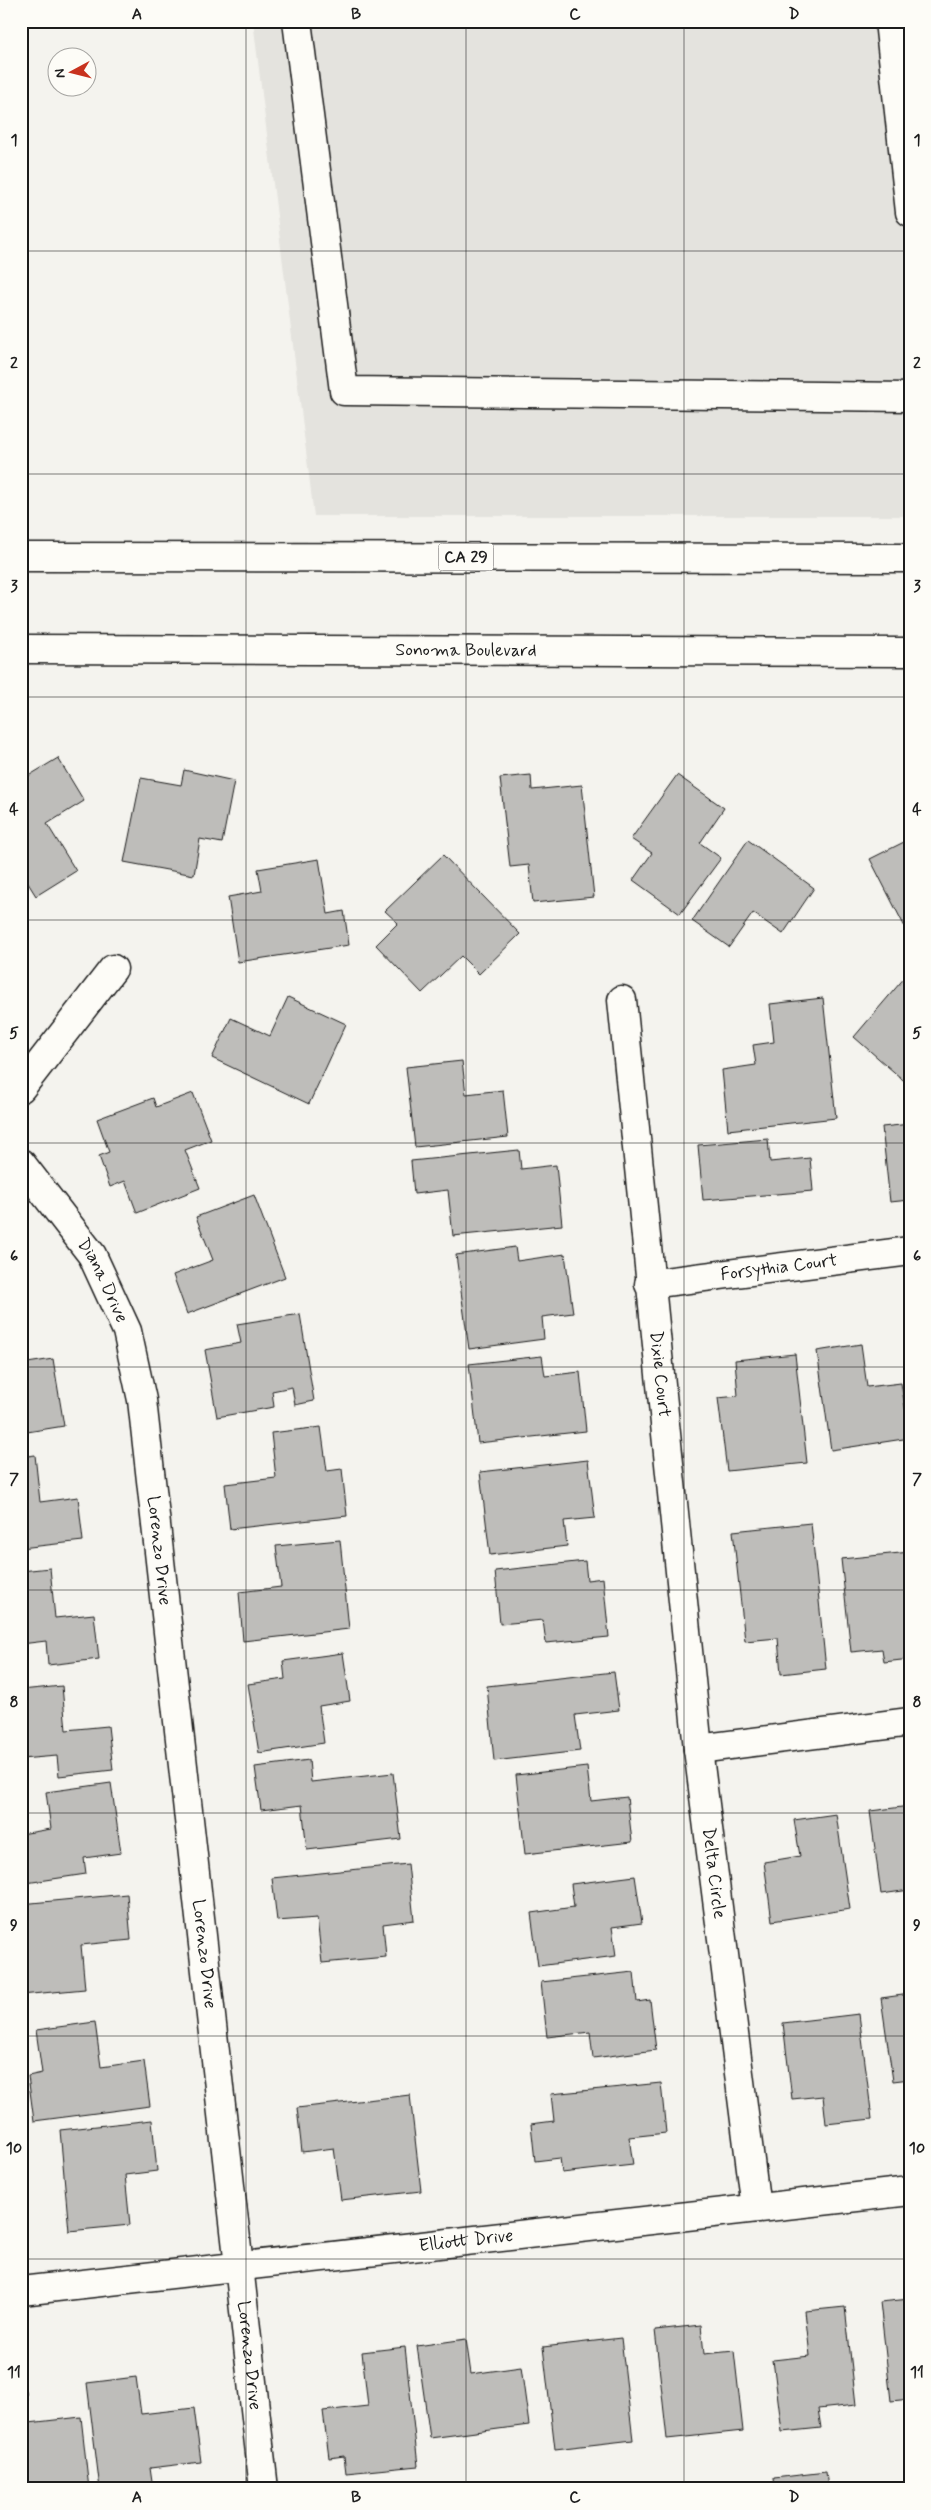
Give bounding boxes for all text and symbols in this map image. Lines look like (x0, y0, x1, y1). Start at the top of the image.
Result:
text: A (132, 4, 142, 25)
text: B (351, 4, 361, 25)
text: C (569, 4, 581, 25)
text: D (788, 4, 800, 25)
north arrow (48, 48, 98, 98)
text: N (51, 68, 70, 79)
text: 1 (10, 130, 18, 151)
text: 1 (913, 130, 921, 151)
text: 2 (10, 353, 18, 374)
text: 2 (913, 353, 921, 374)
road number: CA 29 (438, 544, 494, 570)
text: 3 (10, 576, 18, 597)
text: 3 (913, 576, 921, 597)
street label: Sonoma Boulevard (395, 638, 537, 663)
text: 4 (9, 799, 19, 820)
text: 4 (912, 799, 922, 820)
text: 5 (9, 1023, 19, 1044)
text: 5 (912, 1023, 922, 1044)
street label: Diana Drive (71, 1233, 134, 1327)
text: 6 (10, 1246, 18, 1267)
text: 6 (913, 1246, 921, 1267)
street label: Forsythia Court (719, 1248, 839, 1287)
street label: Dixie Court (644, 1330, 676, 1418)
text: 7 (9, 1469, 19, 1490)
text: 7 (912, 1469, 922, 1490)
street label: Lorenzo Drive (141, 1495, 177, 1606)
text: 8 (9, 1692, 19, 1713)
text: 8 (912, 1692, 922, 1713)
street label: Delta Circle (696, 1826, 731, 1920)
street label: Lorenzo Drive (186, 1898, 222, 2010)
text: 9 (10, 1915, 18, 1936)
text: 9 (913, 1915, 921, 1936)
text: 10 (6, 2138, 22, 2159)
text: 10 (909, 2138, 925, 2159)
street label: Elliott Drive (418, 2224, 515, 2258)
street label: Lorenzo Drive (231, 2300, 267, 2411)
text: 11 (7, 2362, 21, 2383)
text: 11 (910, 2362, 924, 2383)
text: A (132, 2487, 142, 2508)
text: B (351, 2487, 361, 2508)
text: C (569, 2487, 581, 2508)
text: D (788, 2487, 800, 2508)

